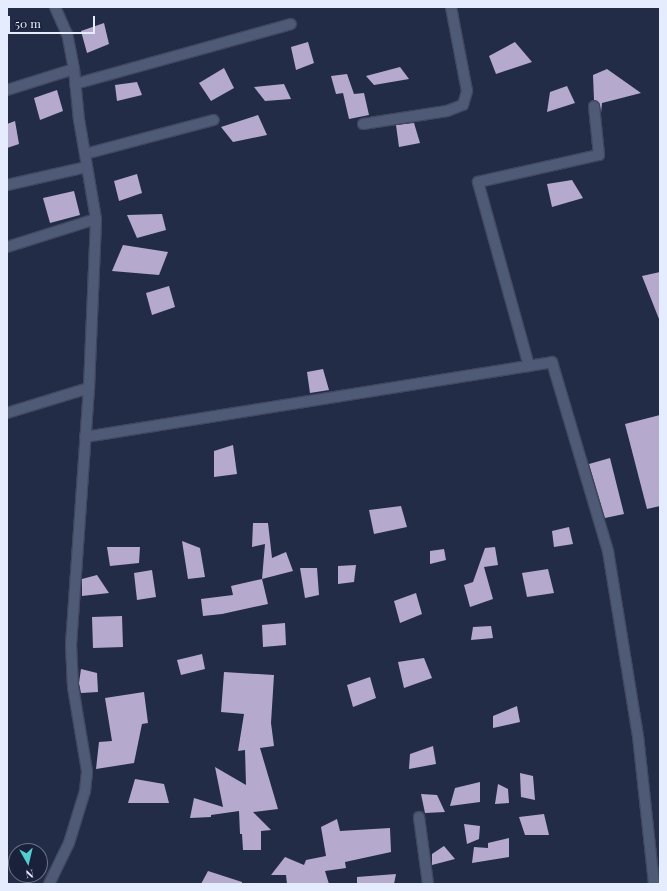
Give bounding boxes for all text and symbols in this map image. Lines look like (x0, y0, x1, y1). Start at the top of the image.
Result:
scale bar (10, 8, 97, 34)
text: 50 m (15, 15, 41, 31)
north arrow (8, 843, 48, 883)
text: N (25, 866, 35, 882)

